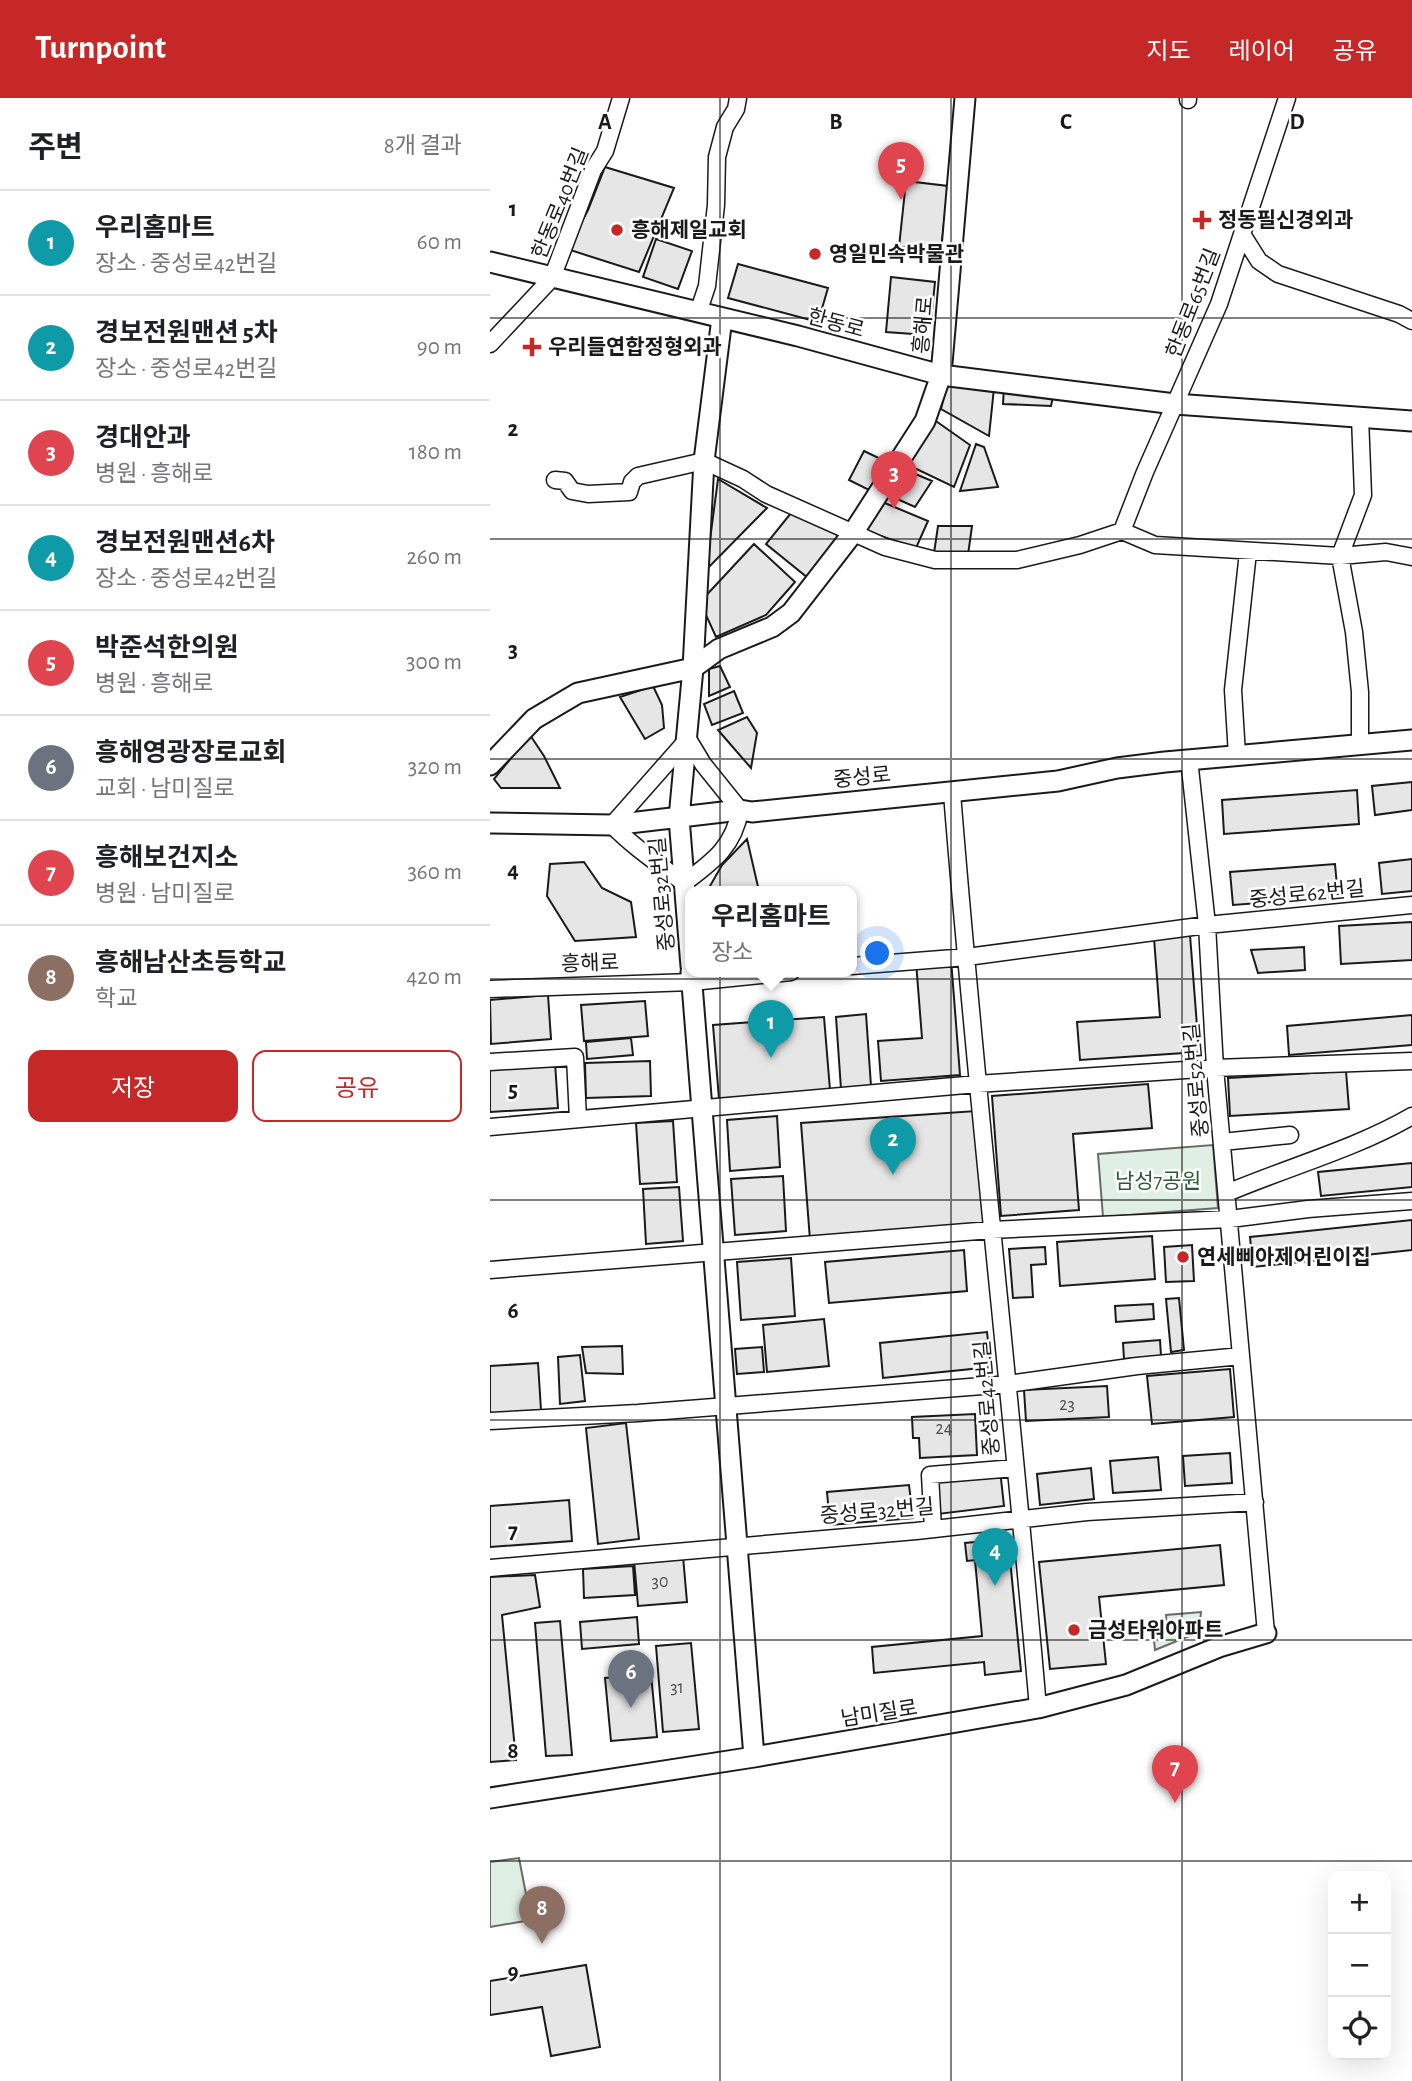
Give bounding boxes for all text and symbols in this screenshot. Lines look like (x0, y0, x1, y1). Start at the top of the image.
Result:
text: Turnpoint (35, 32, 166, 65)
text: 지도 (1146, 40, 1191, 64)
text: 레이어 (1229, 40, 1295, 64)
text: 공유 (1333, 40, 1377, 64)
text: A (598, 111, 612, 134)
text: B (829, 111, 843, 134)
text: C (1060, 111, 1072, 134)
text: D (1289, 111, 1305, 134)
text: 주변 (28, 133, 83, 163)
text: 8개 결과 (384, 135, 462, 158)
pin: 5 (878, 142, 924, 200)
street label: 한동로40번길 (528, 144, 592, 262)
text: 1 (509, 198, 517, 221)
place label: 정동필신경외과 (1218, 209, 1353, 231)
marker: 정동필신경외과 (1192, 210, 1212, 230)
text: 우리홈마트 (95, 215, 215, 241)
place label: 흥해제일교회 (631, 219, 747, 241)
marker: 흥해제일교회 (609, 222, 625, 238)
text: 1 (47, 231, 55, 254)
text: 60 m (417, 231, 462, 254)
place label: 영일민속박물관 (829, 243, 964, 265)
street label: 한동로65번길 (1162, 245, 1224, 361)
marker: 영일민속박물관 (807, 246, 823, 262)
text: 장소 · 중성로42번길 (95, 253, 278, 276)
street label: 흥해로 (910, 295, 936, 355)
street label: 한동로 (805, 305, 867, 341)
text: 경보전원맨션 5차 (95, 320, 278, 346)
text: 2 (46, 336, 56, 359)
text: 90 m (417, 336, 462, 359)
place label: 우리들연합정형외과 (548, 336, 722, 358)
marker: 우리들연합정형외과 (522, 337, 542, 357)
text: 장소 · 중성로42번길 (95, 358, 278, 381)
text: 2 (508, 418, 519, 441)
text: 경대안과 (95, 425, 191, 451)
text: 3 (46, 441, 56, 464)
text: 180 m (409, 441, 462, 464)
pin: 3 (871, 451, 917, 509)
text: 병원 · 흥해로 (95, 463, 214, 486)
text: 경보전원맨션6차 (95, 530, 275, 556)
text: 4 (45, 546, 57, 569)
text: 260 m (406, 546, 462, 569)
text: 장소 · 중성로42번길 (95, 568, 278, 591)
text: 박준석한의원 (95, 635, 239, 661)
text: 3 (508, 639, 518, 662)
text: 5 (46, 651, 56, 674)
text: 300 m (406, 651, 462, 674)
text: 병원 · 흥해로 (95, 673, 214, 696)
text: 흥해영광장로교회 (95, 740, 286, 766)
text: 6 (45, 756, 57, 779)
text: 320 m (408, 756, 462, 779)
street label: 중성로 (832, 763, 892, 791)
text: 교회 · 남미질로 (95, 778, 235, 801)
street label: 중성로32번길 (646, 836, 678, 952)
text: 흥해보건지소 (95, 845, 239, 871)
text: 4 (507, 859, 519, 882)
text: 7 (46, 861, 56, 884)
text: 360 m (407, 861, 462, 884)
street label: 중성로62번길 (1248, 877, 1366, 911)
text: 병원 · 남미질로 (95, 883, 235, 906)
popup (685, 886, 857, 977)
text: 우리홈마트 (711, 904, 831, 930)
your location (860, 936, 894, 970)
text: 장소 (711, 942, 754, 965)
text: 흥해남산초등학교 (95, 950, 286, 976)
street label: 흥해로 (561, 951, 619, 975)
text: 8 (45, 966, 57, 989)
text: 420 m (406, 966, 462, 989)
text: 학교 (95, 988, 137, 1011)
pin: 1 (748, 1000, 794, 1058)
street label: 중성로52번길 (1180, 1022, 1212, 1138)
button: 저장 (28, 1050, 238, 1122)
button: 공유 (252, 1050, 462, 1122)
text: 5 (508, 1079, 518, 1102)
pin: 2 (870, 1117, 916, 1175)
park label: 남성7공원 (1115, 1170, 1201, 1192)
place label: 연세삐아제어린이집 (1197, 1246, 1371, 1268)
marker: 연세삐아제어린이집 (1175, 1249, 1191, 1265)
text: 6 (507, 1300, 519, 1323)
street label: 중성로42번길 (971, 1339, 1003, 1457)
house number: 23 (1059, 1396, 1075, 1414)
house number: 24 (936, 1420, 953, 1438)
street label: 중성로32번길 (819, 1495, 935, 1527)
text: 7 (508, 1520, 518, 1543)
pin: 4 (972, 1528, 1018, 1586)
house number: 30 (652, 1573, 668, 1591)
place label: 금성타워아파트 (1088, 1619, 1223, 1641)
marker: 금성타워아파트 (1066, 1622, 1082, 1638)
pin: 6 (608, 1650, 654, 1708)
house number: 31 (670, 1679, 684, 1697)
street label: 남미질로 (839, 1696, 919, 1730)
text: 8 (507, 1740, 519, 1763)
pin: 7 (1152, 1745, 1198, 1803)
map controls (1328, 1871, 1391, 2060)
button: + (1328, 1871, 1391, 1934)
pin: 8 (519, 1886, 565, 1944)
button: − (1328, 1934, 1391, 1997)
text: 9 (507, 1961, 519, 1984)
button: locate (1328, 1997, 1391, 2060)

